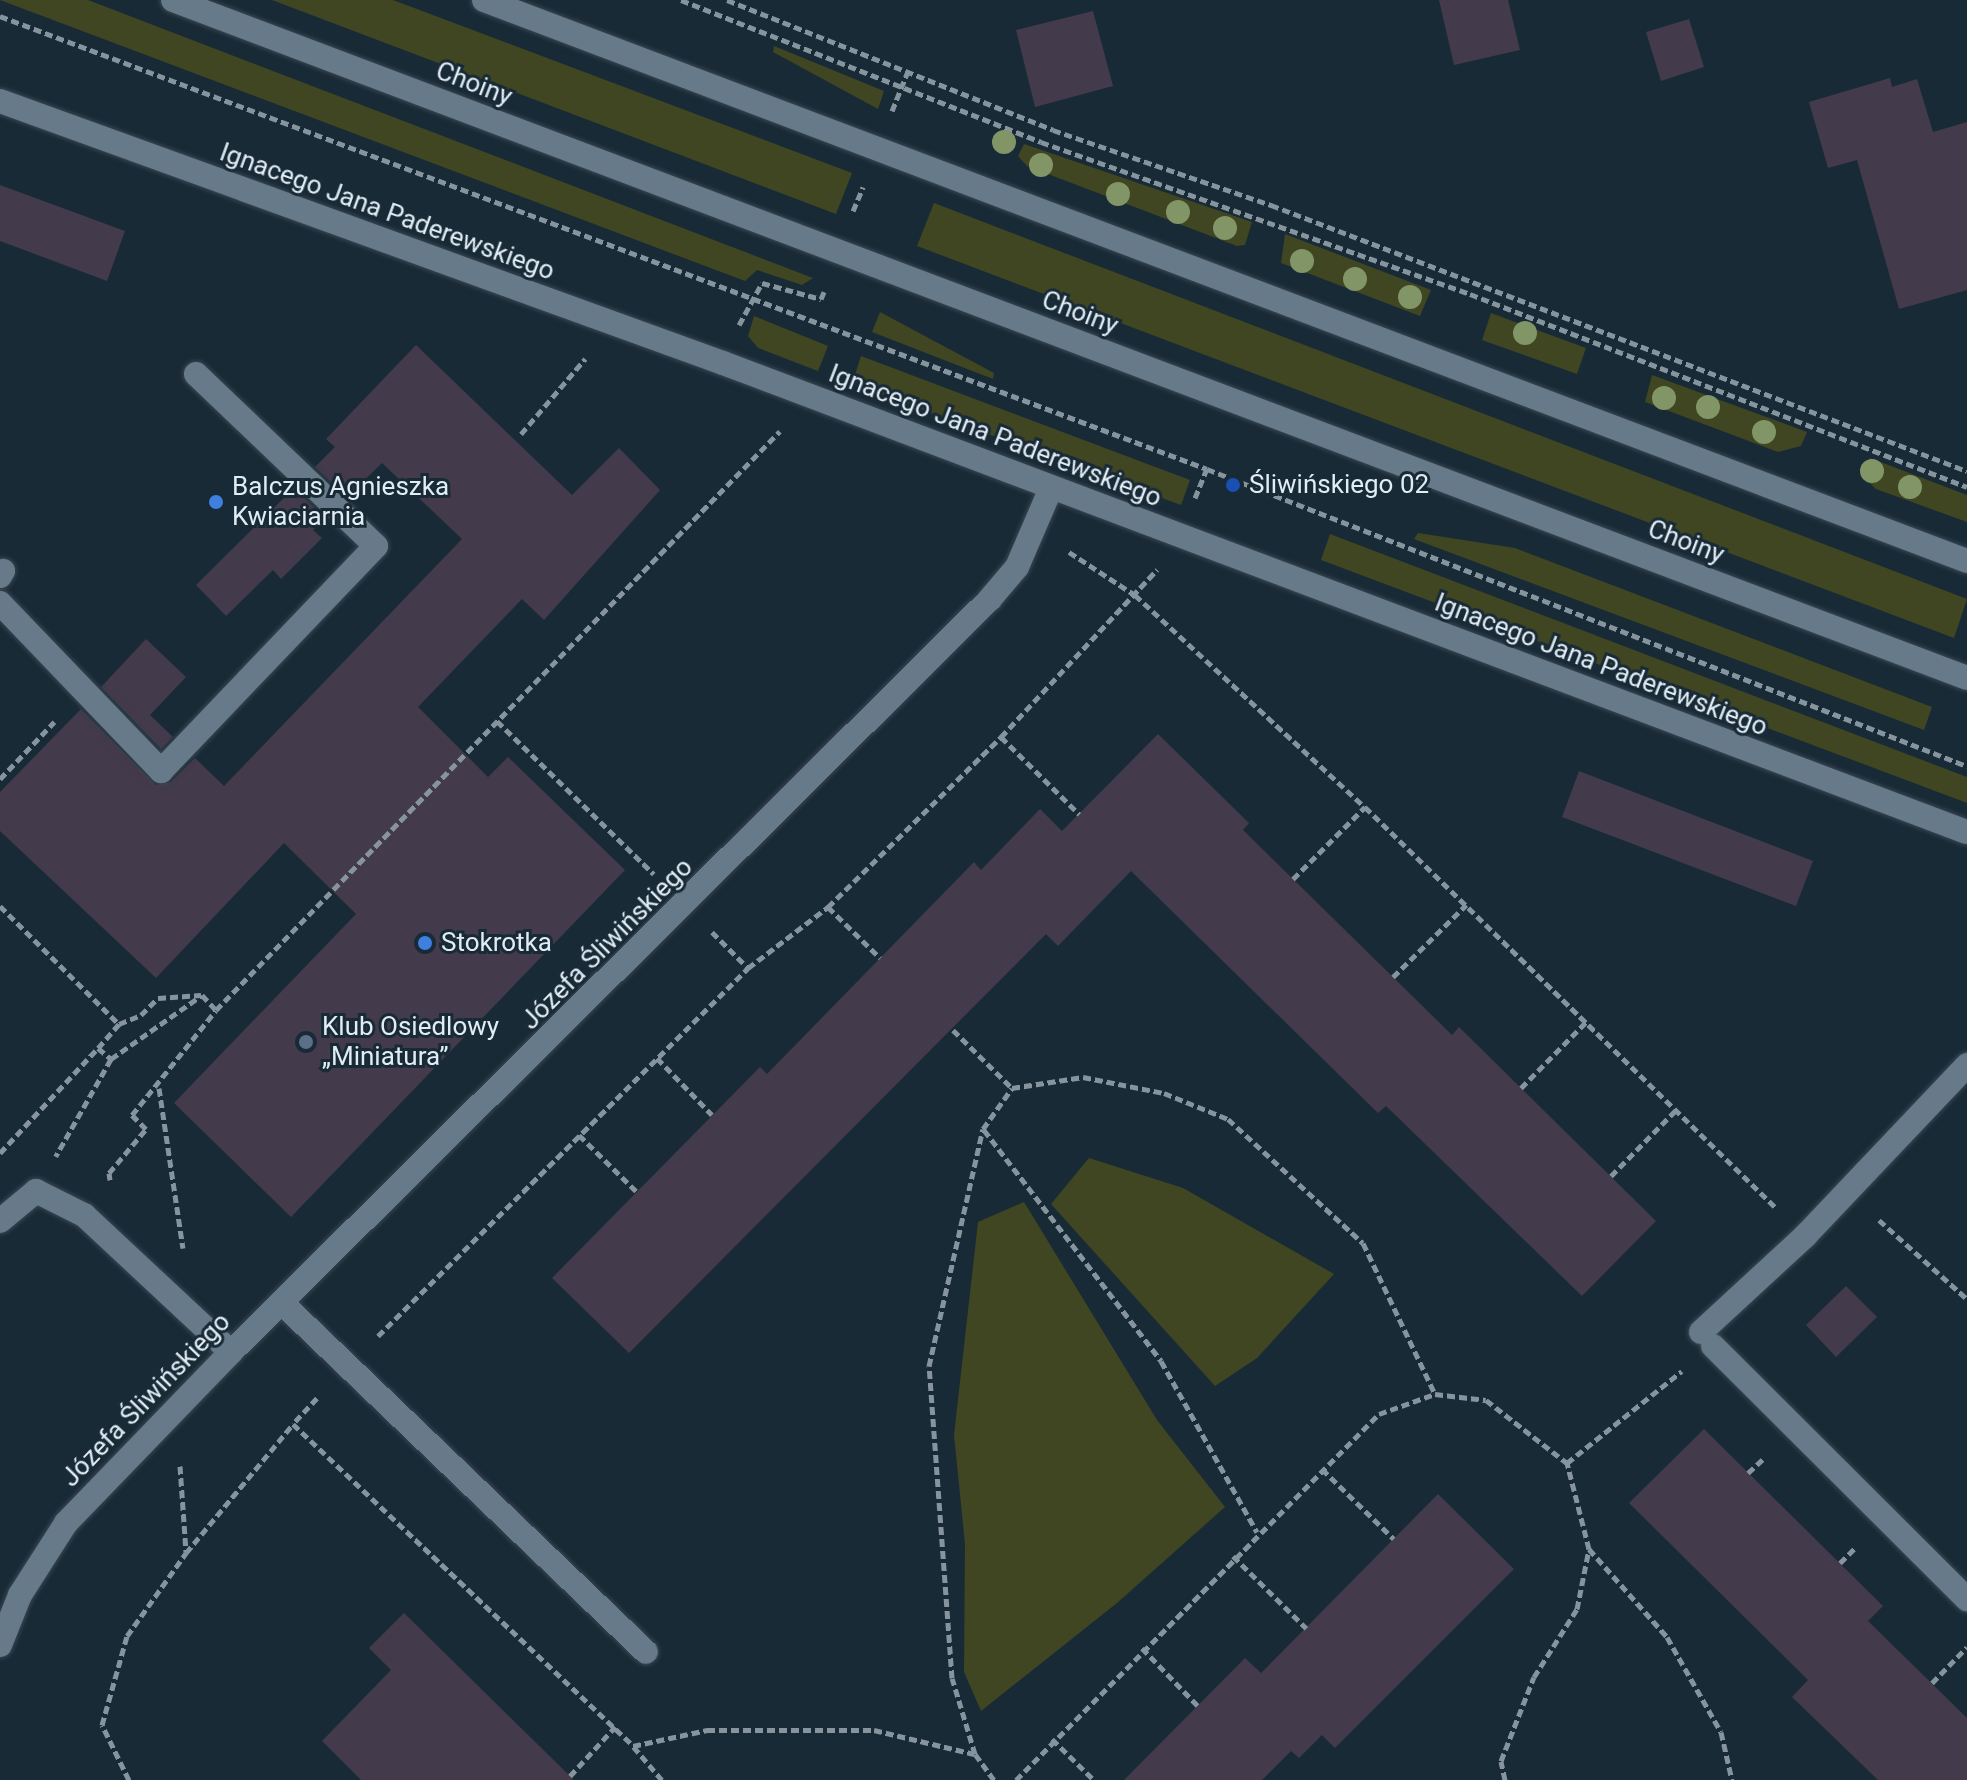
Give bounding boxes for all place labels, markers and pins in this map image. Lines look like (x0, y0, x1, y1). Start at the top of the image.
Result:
place label: Śliwińskiego 02 (1249, 469, 1429, 501)
place label: Balczus Agnieszka Kwiaciarnia (232, 471, 449, 532)
marker: Śliwińskiego 02 (1224, 476, 1242, 494)
marker: Balczus Agnieszka Kwiaciarnia (207, 493, 225, 511)
place label: Stokrotka (441, 927, 552, 959)
marker: Stokrotka (416, 934, 434, 952)
place label: Klub Osiedlowy „Miniatura” (322, 1011, 499, 1072)
marker: Klub Osiedlowy „Miniatura” (297, 1033, 315, 1051)

